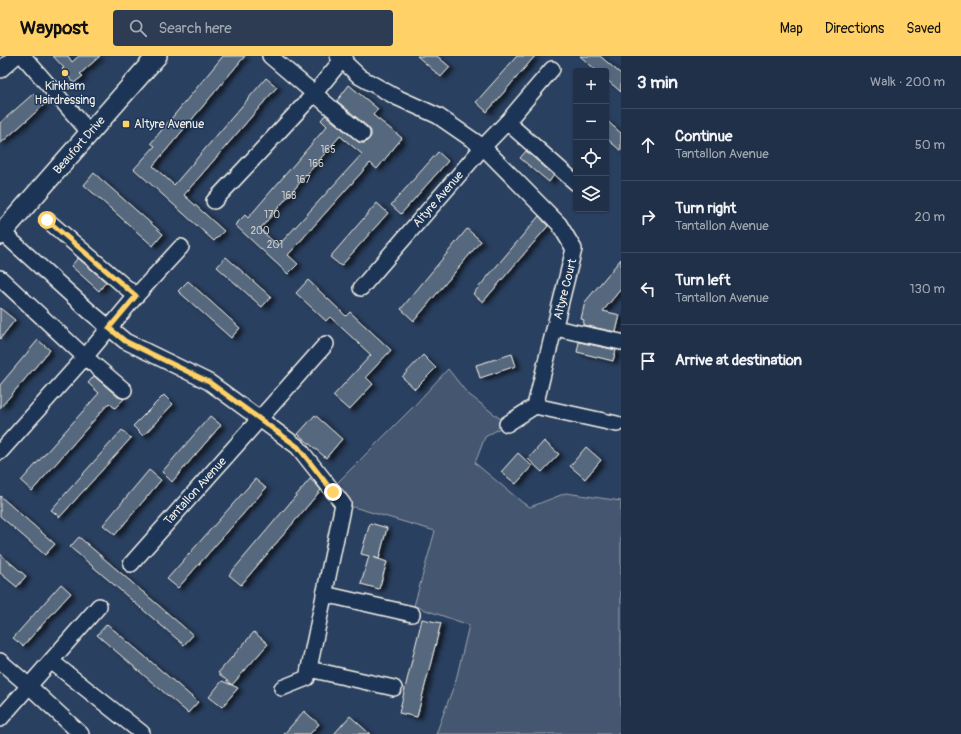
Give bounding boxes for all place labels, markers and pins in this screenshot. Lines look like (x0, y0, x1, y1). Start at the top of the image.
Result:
marker: Kirkham Hairdressing (60, 68, 70, 78)
place label: Kirkham Hairdressing (35, 79, 95, 108)
place label: Altyre Avenue (134, 117, 204, 132)
marker: Altyre Avenue (121, 119, 131, 129)

